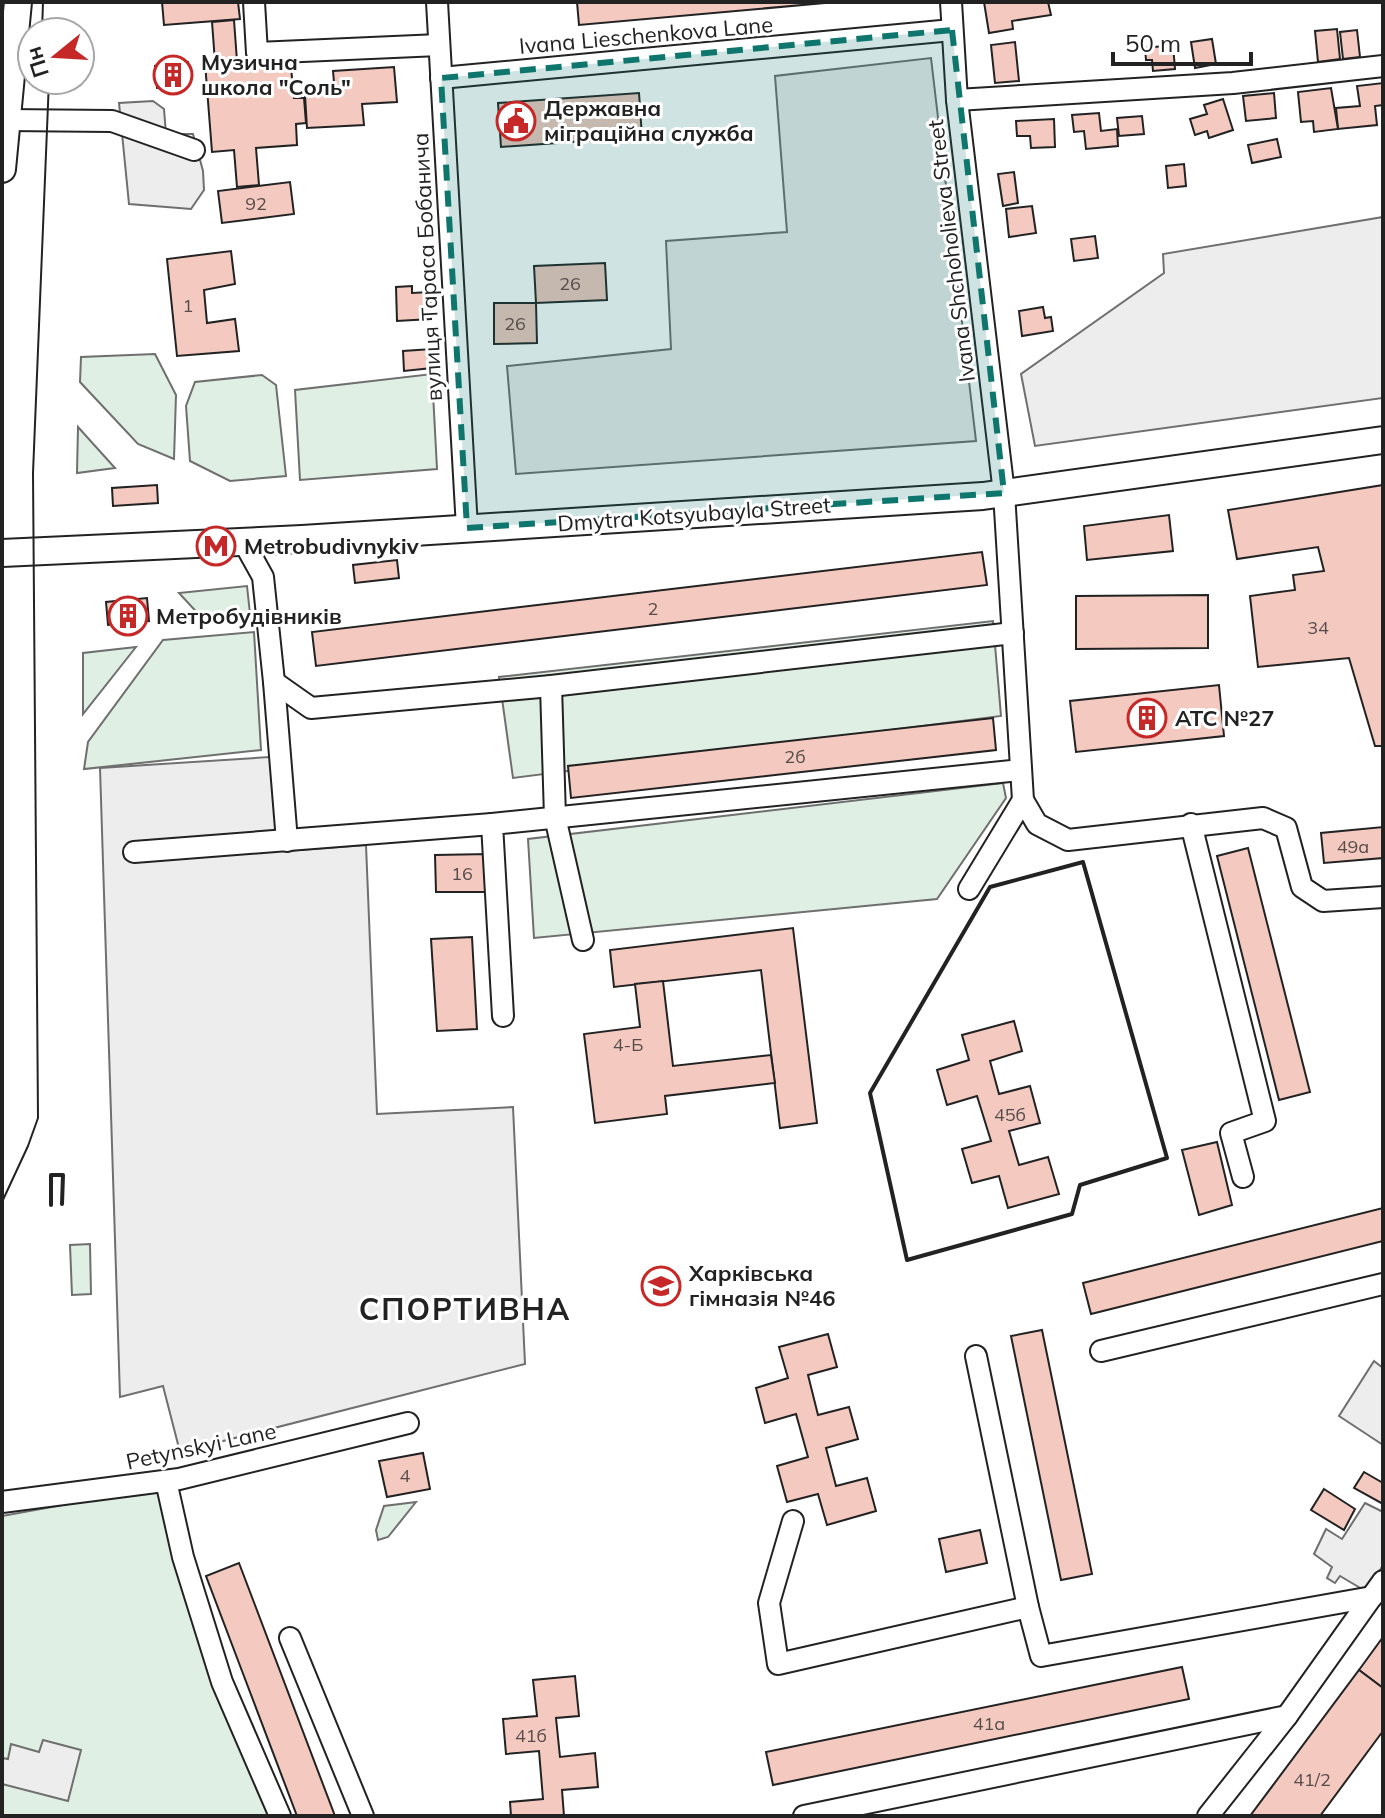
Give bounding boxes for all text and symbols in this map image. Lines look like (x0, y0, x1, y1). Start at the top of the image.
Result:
street label: Ivana Lieschenkova Lane (518, 10, 774, 60)
north arrow (16, 16, 96, 96)
scale bar (1113, 16, 1251, 66)
text: 50 m (1125, 28, 1181, 58)
text: Пн (19, 43, 55, 81)
place label: Музична школа "Соль" (201, 48, 351, 101)
building icon: Музична школа "Соль" (152, 54, 194, 96)
place label: Державна міграційна служба (544, 94, 754, 147)
public building icon: Державна міграційна служба (495, 100, 537, 142)
street label: Ivana Shchoholieva Street (921, 118, 981, 384)
street label: вулиця Тараса Бобанича (406, 132, 448, 402)
house number: 92 (245, 192, 267, 215)
house number: 26 (559, 272, 581, 295)
house number: 1 (183, 294, 193, 317)
house number: 26 (504, 312, 526, 335)
street label: Dmytra Kotsyubayla Street (556, 490, 832, 538)
metro station icon: Metrobudіvnykіv (195, 525, 237, 567)
place label: Metrobudіvnykіv (244, 532, 419, 560)
building icon: Метробудівників (107, 595, 149, 637)
house number: 2 (648, 597, 658, 620)
place label: Метробудівників (156, 602, 342, 630)
house number: 34 (1307, 616, 1329, 639)
building icon: АТС №27 (1126, 697, 1168, 739)
place label: АТС №27 (1175, 704, 1274, 732)
house number: 2б (784, 745, 806, 768)
house number: 49а (1337, 835, 1369, 858)
house number: 16 (451, 862, 473, 885)
house number: 4-Б (613, 1033, 643, 1056)
house number: 45б (994, 1103, 1026, 1126)
place label: Харківська гімназія №46 (688, 1259, 835, 1312)
school or university icon: Харківська гімназія №46 (640, 1265, 682, 1307)
district label: СПОРТИВНА (359, 1290, 571, 1328)
street label: Petynskyi Lane (123, 1416, 279, 1476)
house number: 4 (400, 1464, 411, 1487)
house number: 41а (973, 1712, 1005, 1735)
house number: 41б (515, 1724, 547, 1747)
house number: 41/2 (1293, 1768, 1331, 1791)

